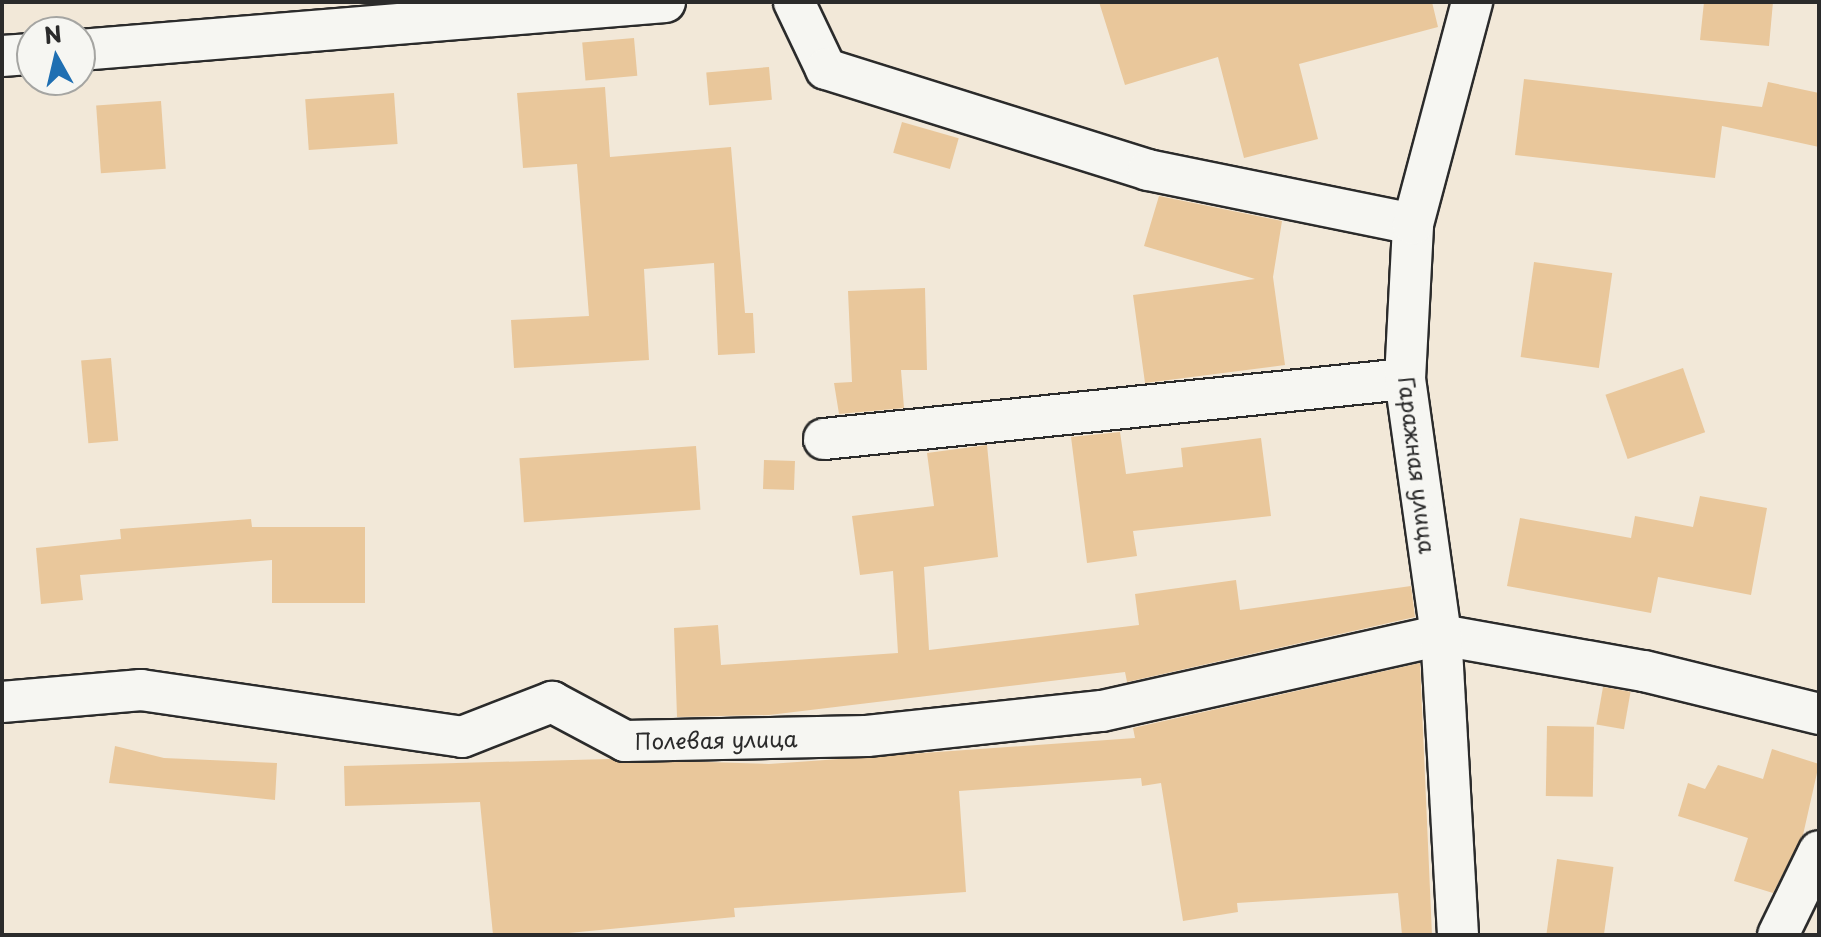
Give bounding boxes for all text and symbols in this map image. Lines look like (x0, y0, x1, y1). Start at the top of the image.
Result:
north arrow (16, 16, 96, 96)
text: N (42, 16, 64, 51)
street label: Гаражная улица (1394, 374, 1442, 556)
street label: Полевая улица (634, 724, 798, 754)

